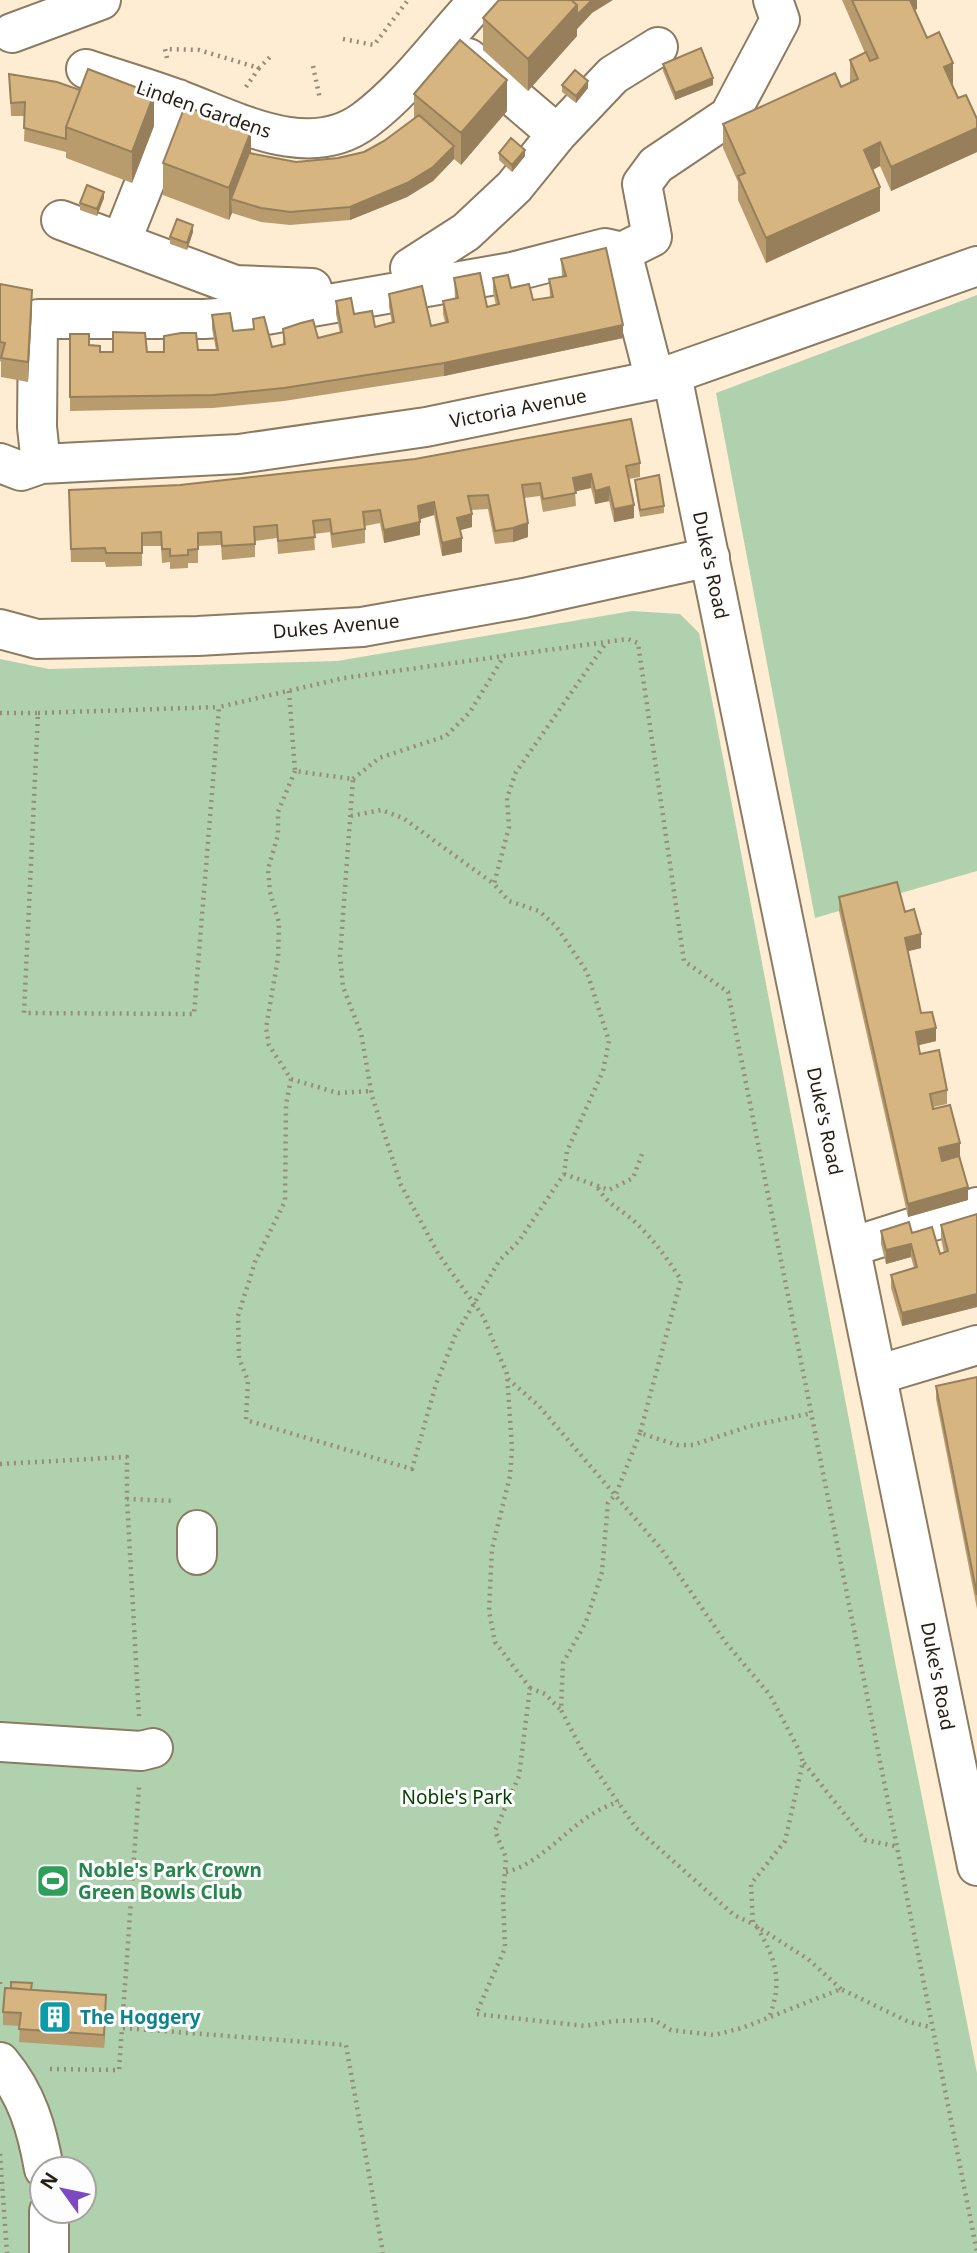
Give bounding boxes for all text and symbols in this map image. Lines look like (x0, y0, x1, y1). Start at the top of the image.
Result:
street label: Linden Gardens (133, 74, 275, 144)
street label: Victoria Avenue (447, 382, 589, 434)
street label: Duke's Road (687, 509, 735, 621)
street label: Dukes Avenue (271, 608, 401, 644)
street label: Duke's Road (801, 1065, 849, 1177)
street label: Duke's Road (915, 1620, 961, 1732)
park label: Noble's Park (402, 1784, 512, 1810)
place label: Noble's Park Crown Green Bowls Club (78, 1857, 262, 1905)
sports icon: Noble's Park Crown Green Bowls Club (34, 1862, 72, 1900)
building icon: The Hoggery (36, 1998, 74, 2036)
place label: The Hoggery (80, 2004, 201, 2030)
north arrow (28, 2155, 98, 2225)
text: N (34, 2167, 64, 2194)

